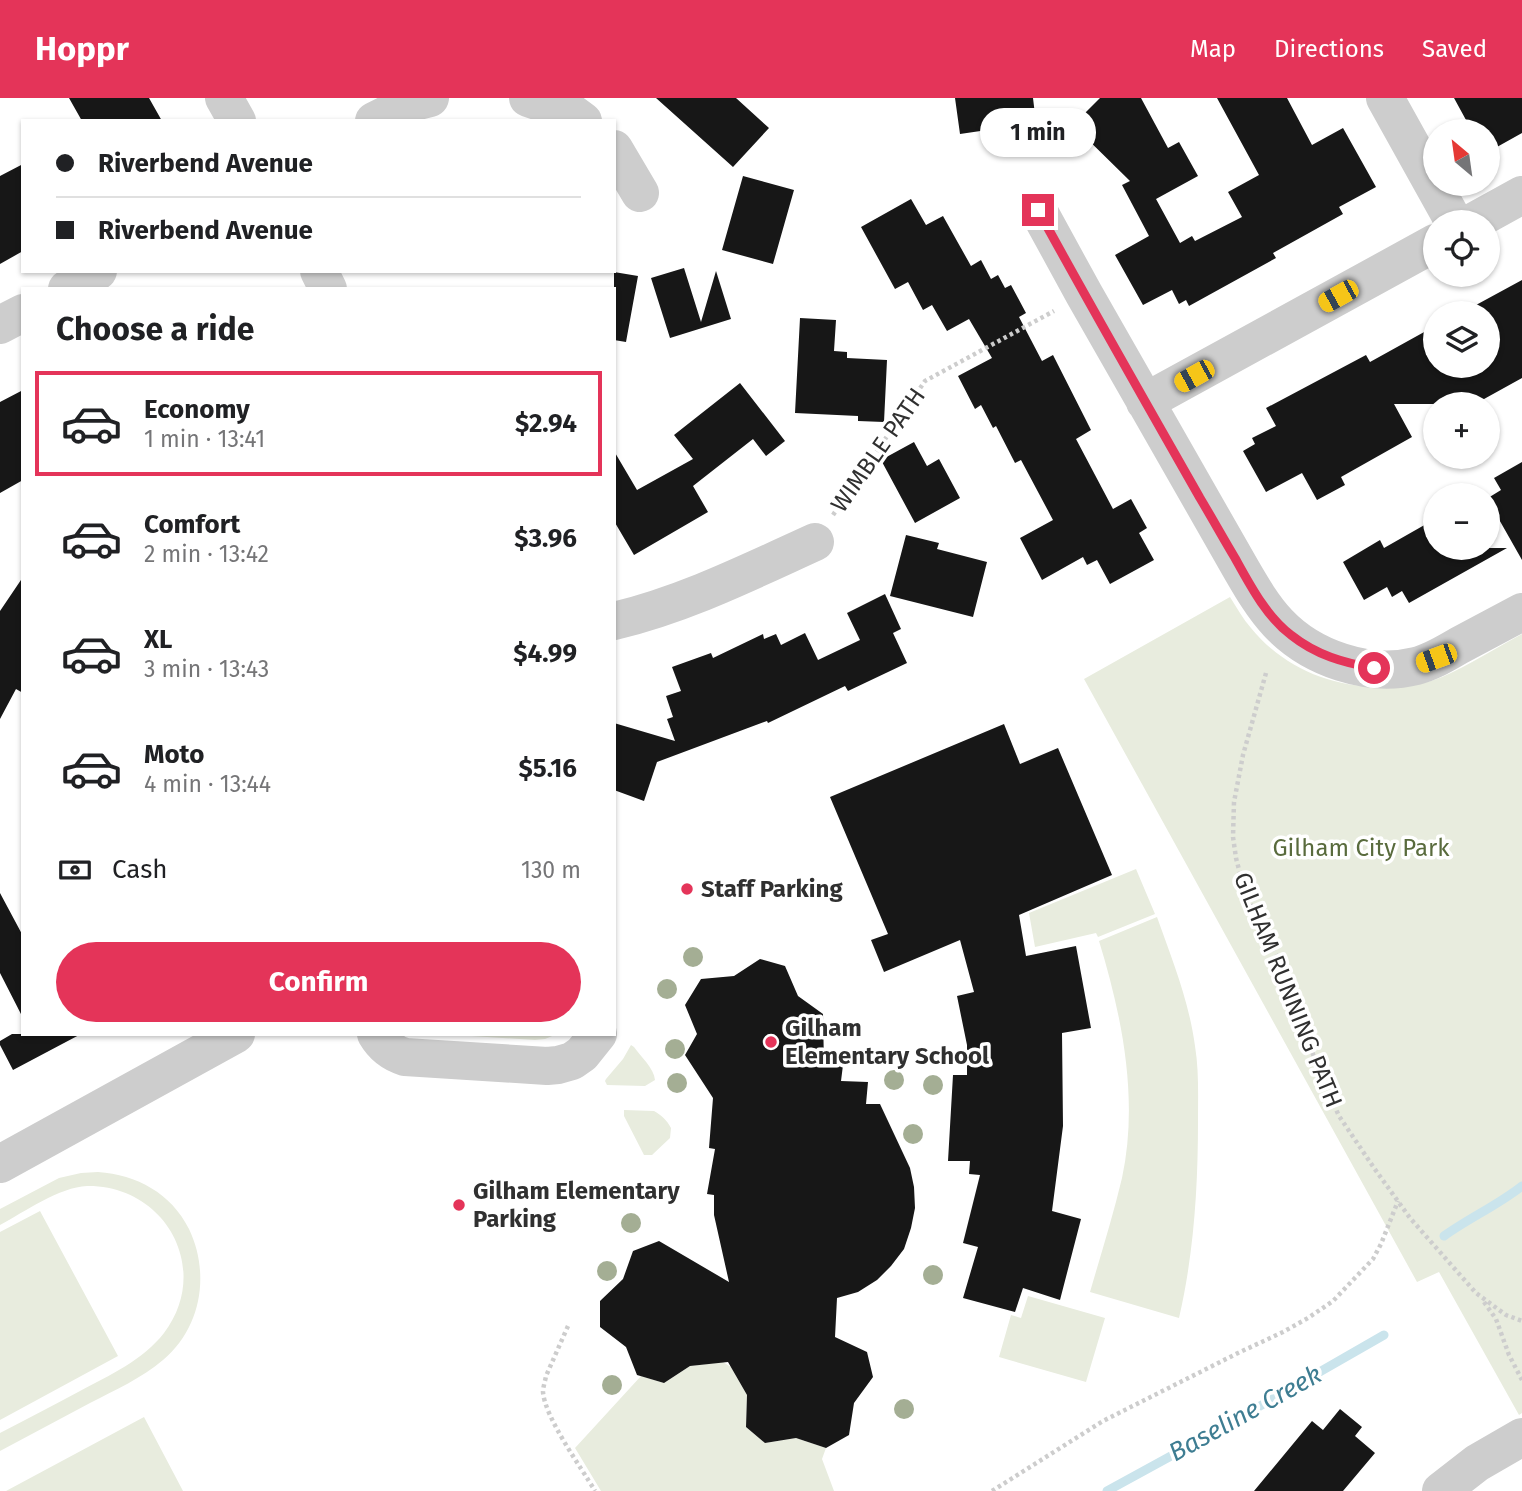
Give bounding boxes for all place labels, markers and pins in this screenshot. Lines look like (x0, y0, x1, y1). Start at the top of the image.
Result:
place label: Staff Parking (701, 875, 843, 903)
marker: Staff Parking (679, 881, 695, 897)
place label: Gilham Elementary School (785, 1014, 990, 1070)
marker: Gilham Elementary School (763, 1034, 779, 1050)
place label: Gilham Elementary Parking (473, 1177, 680, 1233)
marker: Gilham Elementary Parking (451, 1197, 467, 1213)

